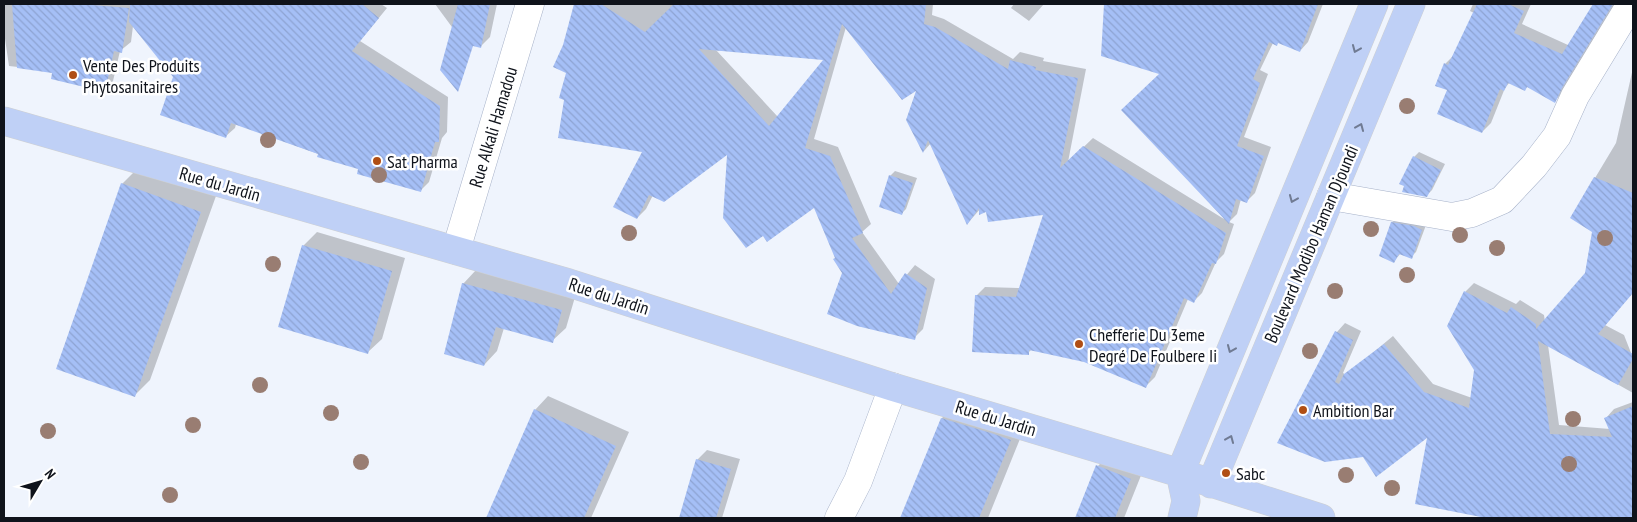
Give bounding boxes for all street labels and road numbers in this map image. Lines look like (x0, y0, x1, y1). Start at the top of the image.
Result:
street label: Rue Alkali Hamadou (464, 64, 522, 190)
street label: Boulevard Modibo Haman Djoundi (1259, 142, 1363, 346)
street label: Rue du Jardin (177, 161, 263, 207)
street label: Rue du Jardin (566, 272, 652, 320)
street label: Rue du Jardin (953, 395, 1039, 441)

